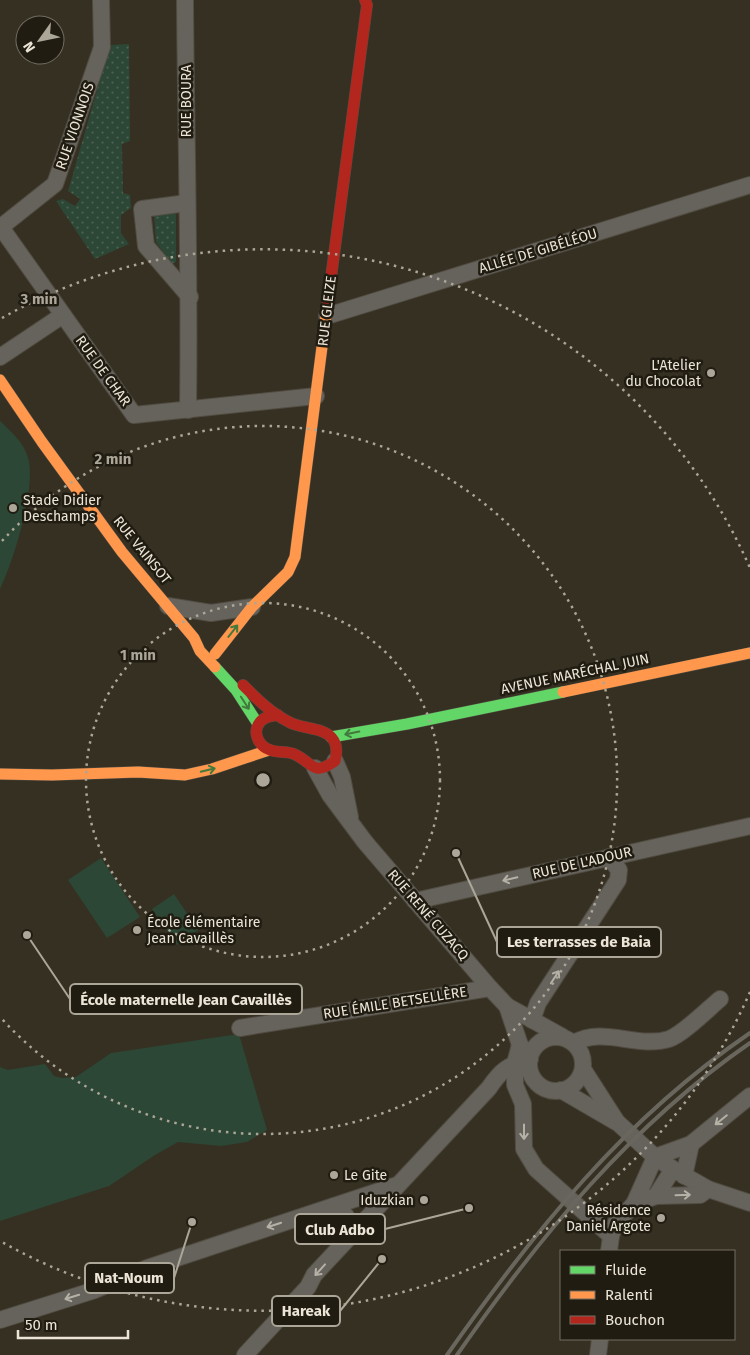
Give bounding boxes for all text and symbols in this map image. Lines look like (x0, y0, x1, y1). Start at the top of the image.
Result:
north arrow (15, 15, 65, 65)
text: N (20, 38, 39, 55)
street label: RUE BOURA (178, 65, 195, 137)
street label: RUE VIONNOIS (52, 80, 98, 172)
street label: ALLÉE DE GIBÉLÉOU (476, 224, 599, 277)
street label: RUE GLEIZE (314, 275, 340, 347)
text: 3 min (20, 290, 57, 308)
street label: RUE DE CHAR (72, 332, 135, 410)
place label: L'Atelier du Chocolat (625, 357, 702, 390)
marker: L'Atelier du Chocolat (705, 367, 717, 379)
text: 2 min (95, 450, 131, 468)
place label: Stade Didier Deschamps (23, 492, 102, 525)
marker: Stade Didier Deschamps (7, 502, 19, 514)
street label: RUE VAINSOT (110, 513, 175, 588)
one-way arrow (228, 625, 239, 638)
text: 1 min (120, 646, 156, 664)
street label: AVENUE MARÉCHAL JUIN (499, 649, 651, 698)
one-way arrow (240, 696, 251, 710)
one-way arrow (344, 729, 360, 738)
one-way arrow (200, 765, 216, 774)
centre of rings (254, 771, 272, 789)
street label: RUE DE L'ADOUR (531, 843, 634, 883)
street label: RUE RENÉ CUZACQ (384, 865, 473, 964)
one-way arrow (503, 875, 519, 884)
place label: École élémentaire Jean Cavaillès (147, 913, 260, 947)
marker: École élémentaire Jean Cavaillès (131, 924, 143, 936)
callout: Les terrasses de Baia (497, 927, 661, 957)
text: Les terrasses de Baia (507, 933, 651, 951)
one-way arrow (550, 970, 560, 984)
street label: RUE ÉMILE BETSELLÈRE (322, 982, 468, 1023)
callout: École maternelle Jean Cavaillès (70, 984, 302, 1014)
text: École maternelle Jean Cavaillès (80, 991, 292, 1009)
one-way arrow (714, 1115, 727, 1126)
one-way arrow (519, 1124, 529, 1140)
place label: Le Gite (344, 1167, 387, 1184)
marker: Le Gite (328, 1169, 340, 1181)
one-way arrow (674, 1190, 691, 1200)
place label: Iduzkian (360, 1192, 414, 1209)
marker: Iduzkian (418, 1194, 430, 1206)
place label: Résidence Daniel Argote (566, 1202, 651, 1235)
marker: Résidence Daniel Argote (655, 1212, 667, 1224)
callout: Club Adbo (295, 1214, 385, 1244)
one-way arrow (267, 1220, 283, 1230)
text: Club Adbo (305, 1221, 375, 1239)
legend (560, 1250, 735, 1340)
text: Fluide (605, 1261, 647, 1279)
callout: Nat-Noum (85, 1263, 174, 1293)
one-way arrow (314, 1263, 325, 1276)
text: Nat-Noum (94, 1269, 164, 1287)
text: Ralenti (605, 1286, 653, 1304)
one-way arrow (65, 1293, 81, 1303)
callout: Hareak (272, 1296, 340, 1326)
text: Hareak (282, 1302, 331, 1320)
scale bar (18, 1308, 128, 1340)
text: Bouchon (605, 1311, 665, 1329)
text: 50 m (25, 1316, 58, 1334)

